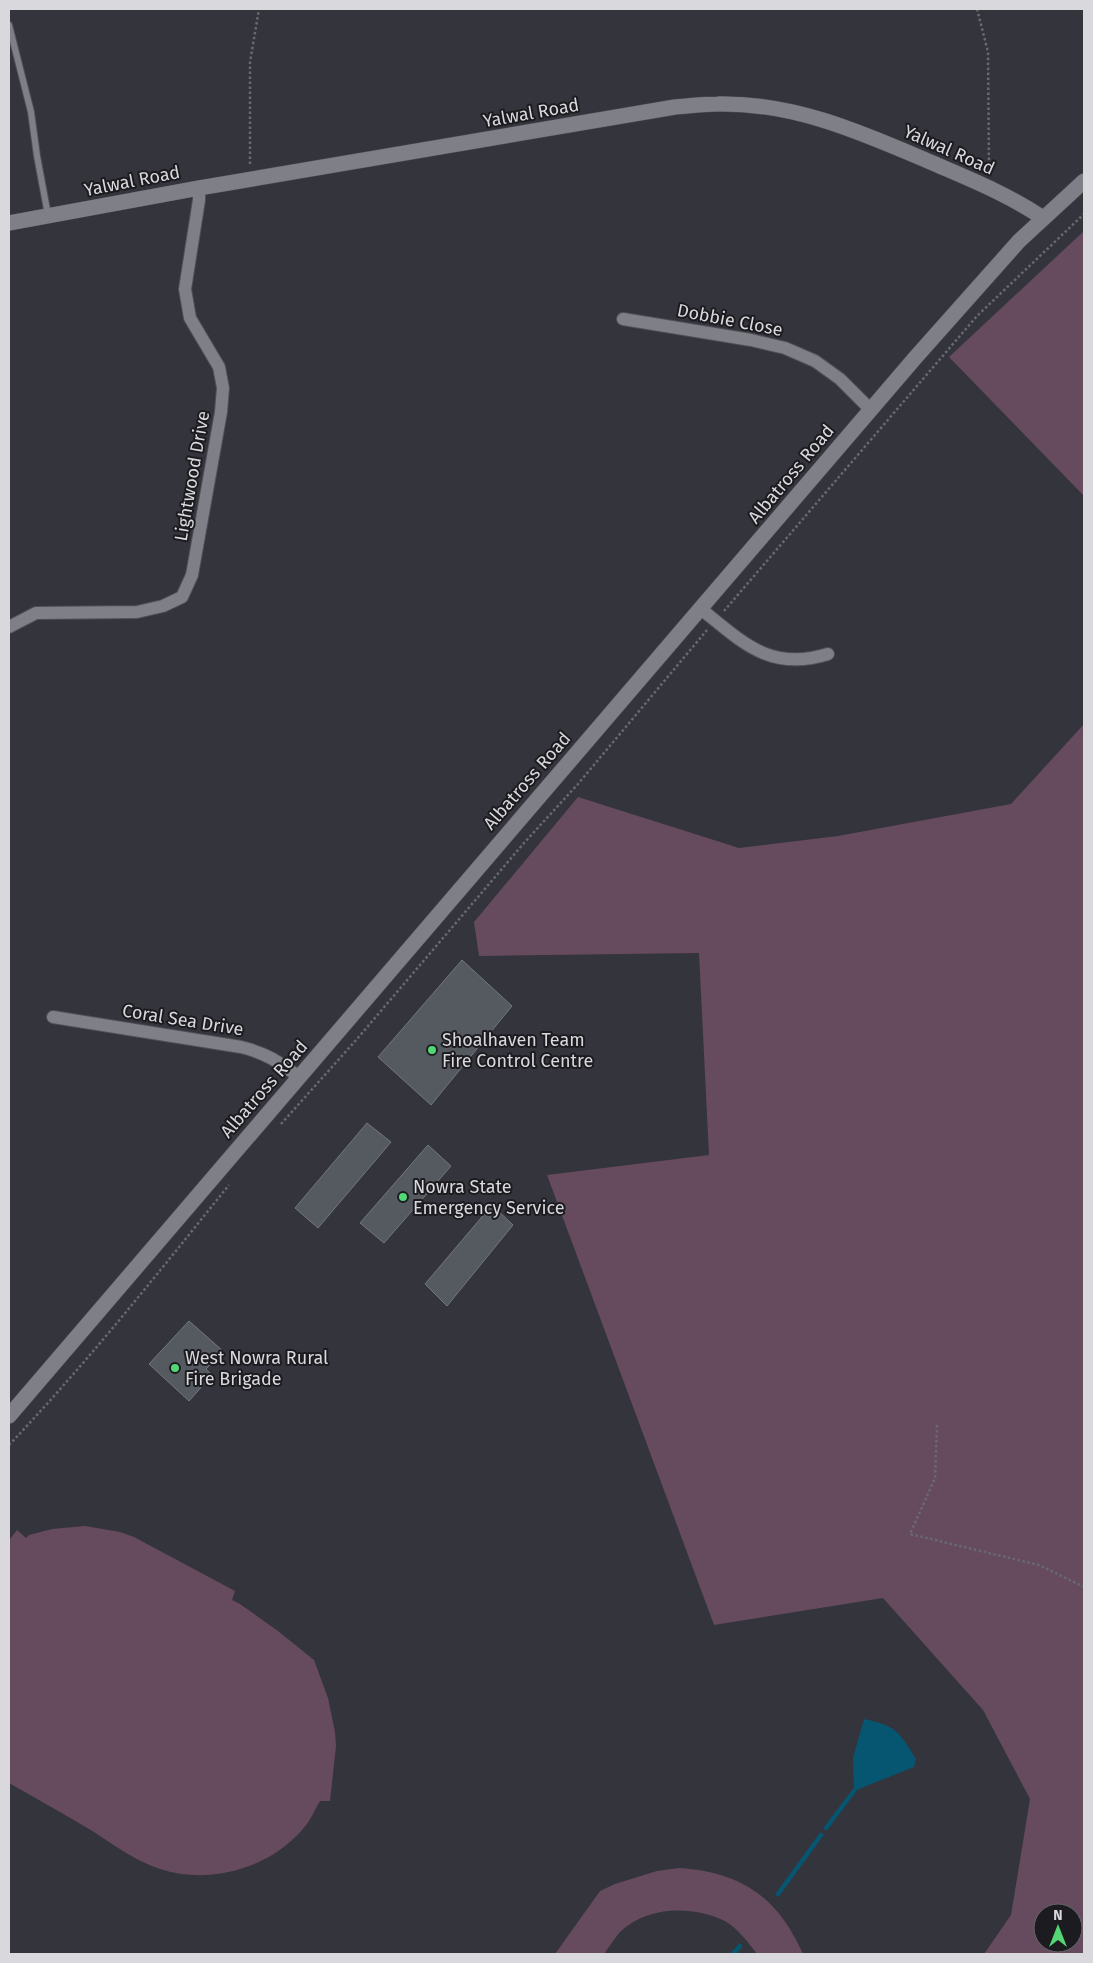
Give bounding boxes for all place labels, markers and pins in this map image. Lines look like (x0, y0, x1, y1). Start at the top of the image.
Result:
place label: Shoalhaven Team Fire Control Centre (442, 1029, 593, 1072)
marker: Shoalhaven Team Fire Control Centre (426, 1044, 438, 1056)
place label: Nowra State Emergency Service (413, 1176, 565, 1219)
marker: Nowra State Emergency Service (397, 1191, 409, 1203)
place label: West Nowra Rural Fire Brigade (185, 1347, 328, 1390)
marker: West Nowra Rural Fire Brigade (169, 1362, 181, 1374)

